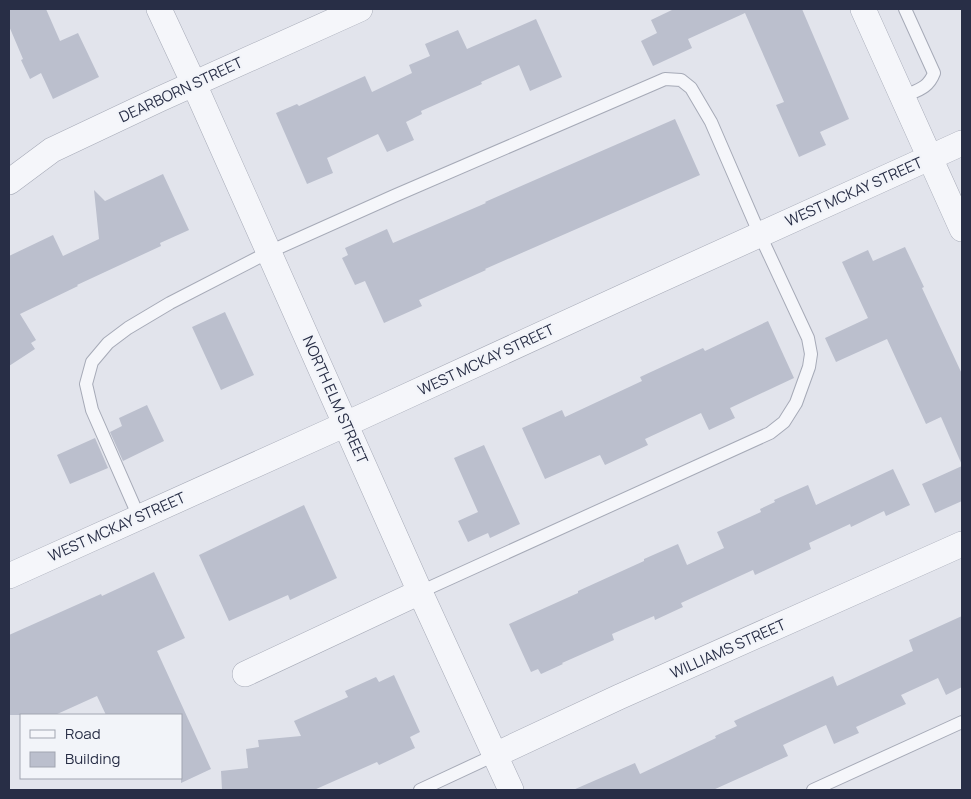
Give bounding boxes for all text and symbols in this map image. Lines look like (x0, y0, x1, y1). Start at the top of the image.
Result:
street label: DEARBORN STREET (116, 52, 246, 127)
street label: WEST MCKAY STREET (782, 152, 926, 231)
street label: WEST MCKAY STREET (414, 319, 557, 400)
street label: NORTH ELM STREET (298, 332, 373, 467)
street label: WEST MCKAY STREET (45, 487, 189, 566)
street label: WILLIAMS STREET (667, 614, 789, 683)
legend (20, 714, 182, 779)
text: Road (65, 723, 101, 744)
text: Building (65, 748, 120, 769)

